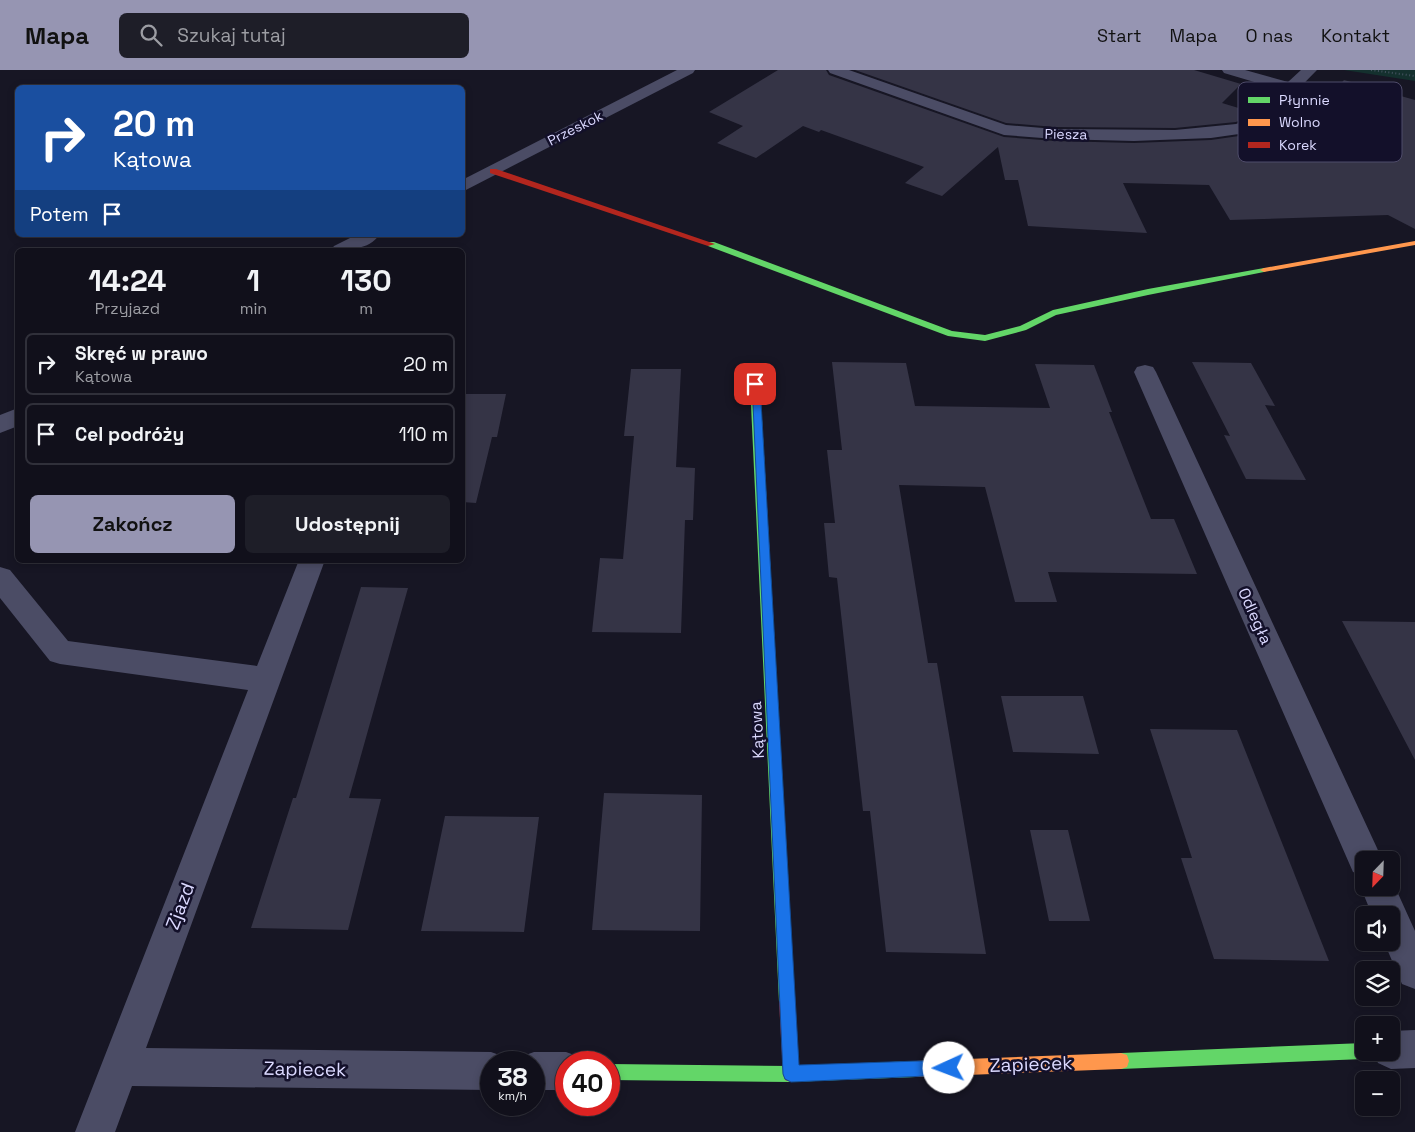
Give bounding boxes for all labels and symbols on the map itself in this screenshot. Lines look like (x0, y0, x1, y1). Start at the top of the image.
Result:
legend (1238, 82, 1402, 162)
text: Płynnie (1279, 91, 1330, 109)
street label: Przeskok (544, 106, 606, 150)
text: Wolno (1279, 113, 1320, 131)
street label: Piesza (1044, 125, 1088, 143)
text: Korek (1279, 136, 1317, 154)
pin (734, 363, 776, 405)
street label: Odległa (1233, 584, 1277, 648)
street label: Kątowa (745, 701, 769, 759)
north arrow (1355, 851, 1400, 896)
street label: Zjazd (160, 879, 200, 933)
position arrow (922, 1041, 974, 1093)
street label: Zapiecek (989, 1050, 1073, 1078)
speed limit sign: 40 (555, 1051, 620, 1116)
street label: Zapiecek (263, 1056, 347, 1082)

